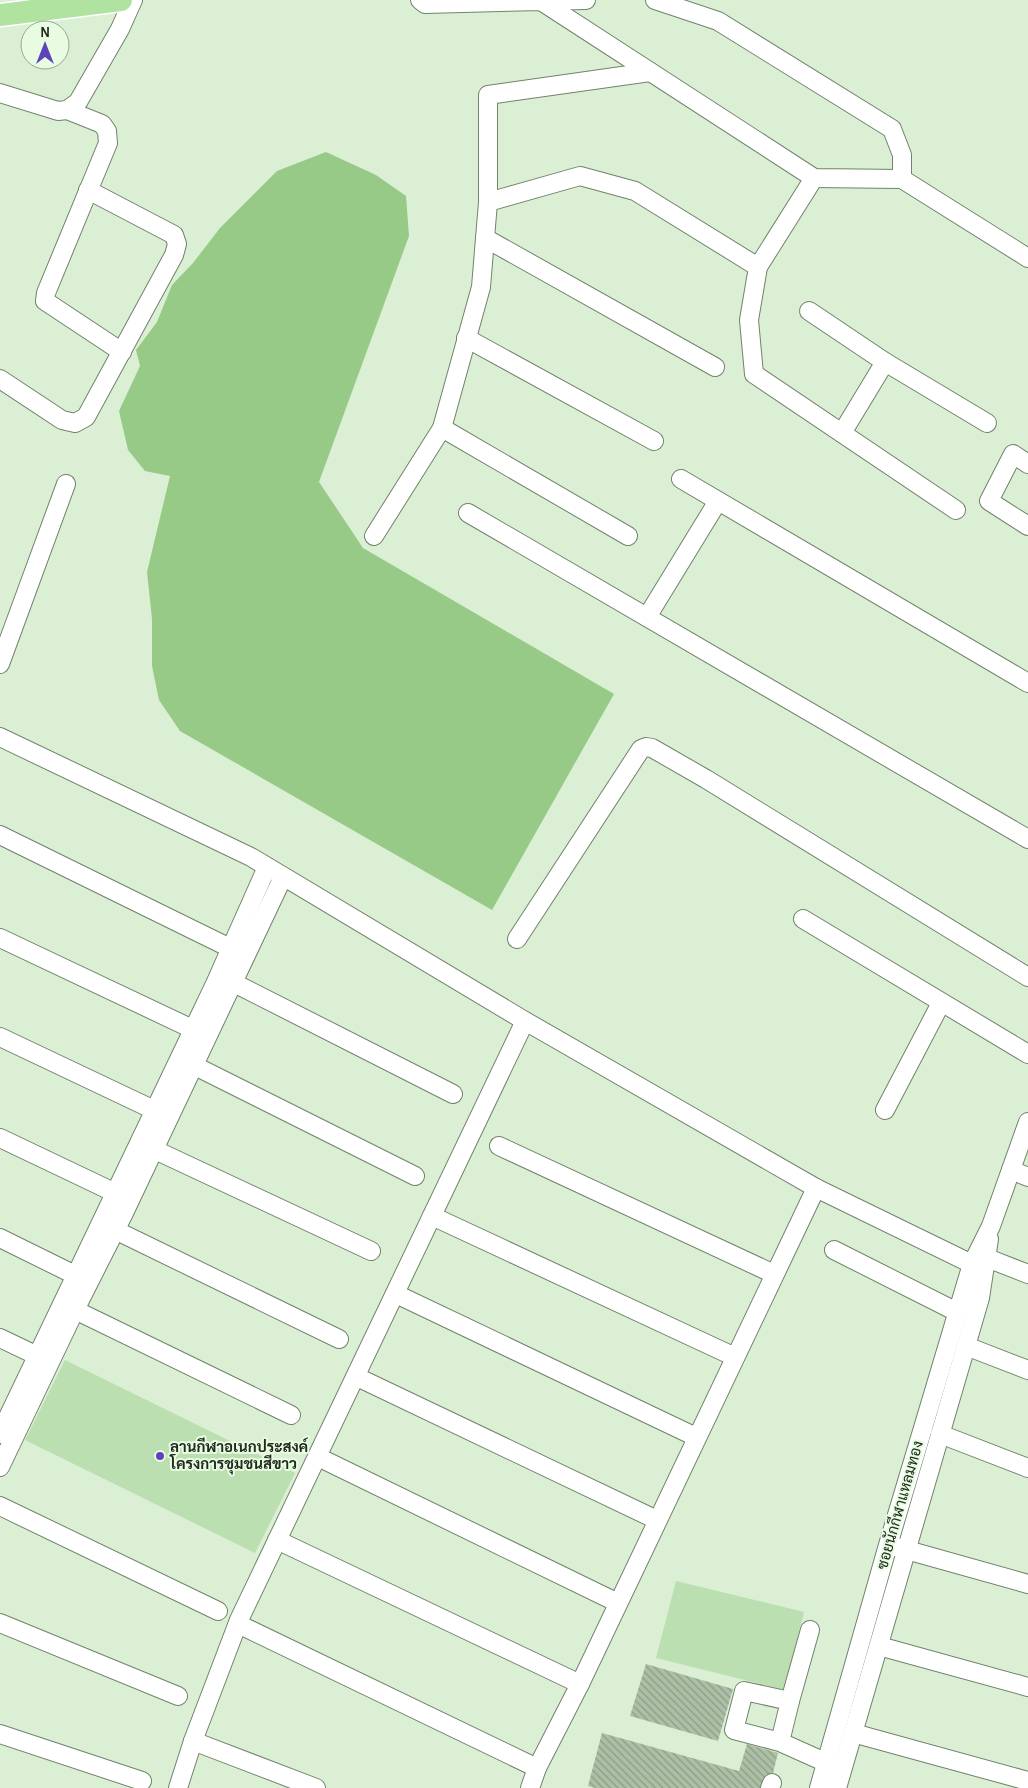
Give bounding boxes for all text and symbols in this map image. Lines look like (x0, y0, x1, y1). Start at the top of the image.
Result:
north arrow (20, 20, 70, 70)
text: N (40, 26, 50, 40)
place label: ลานกีฬาอเนกประสงค์ โครงการชุมชนสีขาว (169, 1437, 309, 1475)
street label: ซอยนักกีฬาแหลมทอง (872, 1438, 926, 1571)
marker: ลานกีฬาอเนกประสงค์ โครงการชุมชนสีขาว (154, 1450, 166, 1462)

